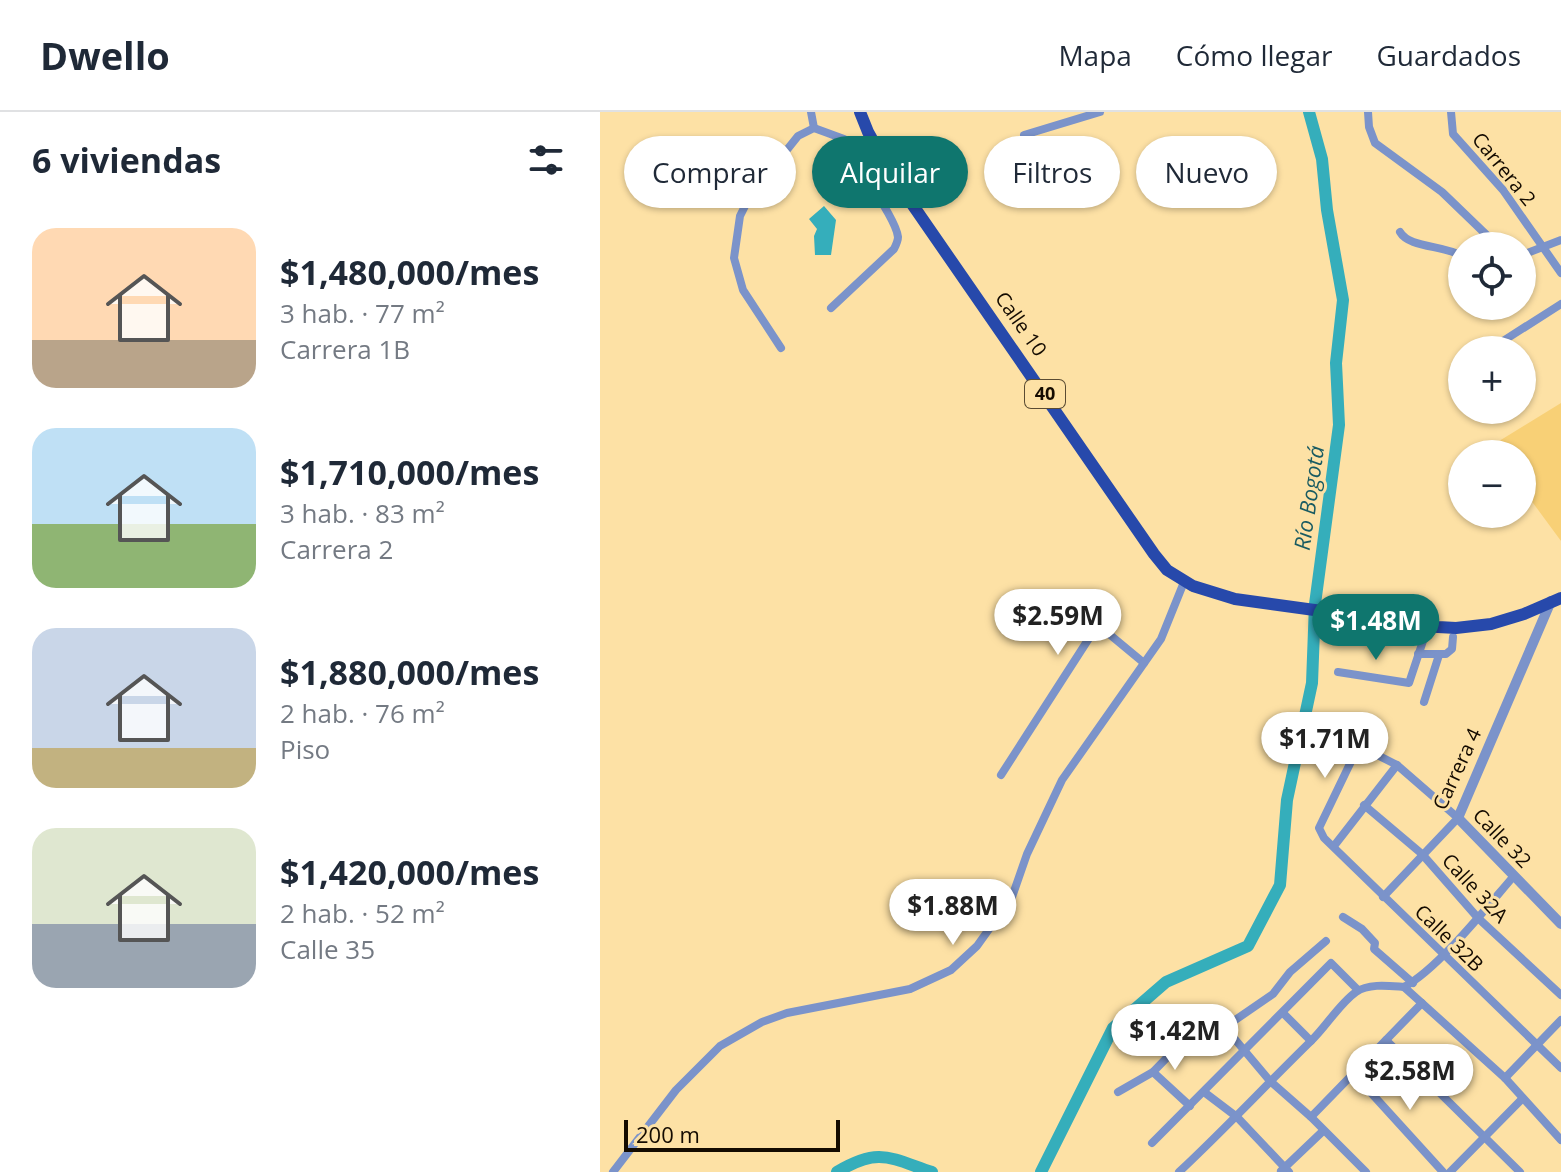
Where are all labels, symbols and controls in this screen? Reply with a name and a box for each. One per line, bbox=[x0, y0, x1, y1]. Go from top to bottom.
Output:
text: Dwello bbox=[40, 29, 170, 81]
text: Mapa bbox=[1058, 36, 1132, 74]
text: Cómo llegar bbox=[1176, 36, 1332, 74]
text: Guardados bbox=[1376, 36, 1521, 74]
street label: Carrera 2 bbox=[1466, 126, 1542, 211]
chip: Comprar bbox=[624, 136, 796, 208]
chip: Alquilar bbox=[812, 136, 968, 208]
chip: Filtros bbox=[984, 136, 1120, 208]
chip: Nuevo bbox=[1136, 136, 1277, 208]
text: 6 viviendas bbox=[32, 137, 221, 183]
icon: filters bbox=[524, 138, 568, 182]
map controls bbox=[1448, 232, 1536, 528]
button: locate bbox=[1448, 232, 1536, 320]
text: $1,480,000/mes bbox=[280, 249, 539, 295]
icon: home bbox=[96, 260, 192, 356]
street label: Calle 10 bbox=[989, 286, 1053, 361]
text: 3 hab. · 77 m² bbox=[280, 295, 445, 331]
text: Carrera 1B bbox=[280, 331, 410, 367]
button: + bbox=[1448, 336, 1536, 424]
road number: 40 bbox=[1025, 380, 1065, 408]
button: − bbox=[1448, 440, 1536, 528]
water label: Río Bogotá bbox=[1286, 444, 1330, 552]
text: $1,710,000/mes bbox=[280, 449, 539, 495]
icon: home bbox=[96, 460, 192, 556]
text: 3 hab. · 83 m² bbox=[280, 495, 445, 531]
text: Carrera 2 bbox=[280, 531, 393, 567]
pin: $2.59M bbox=[993, 589, 1123, 657]
pin: $1.48M bbox=[1311, 594, 1441, 662]
text: $2.59M bbox=[1012, 597, 1104, 633]
text: $1.48M bbox=[1330, 602, 1422, 638]
text: $1,880,000/mes bbox=[280, 649, 539, 695]
icon: home bbox=[96, 660, 192, 756]
text: 2 hab. · 76 m² bbox=[280, 695, 445, 731]
pin: $1.71M bbox=[1260, 712, 1390, 780]
text: $1.71M bbox=[1279, 720, 1371, 756]
street label: Carrera 4 bbox=[1426, 723, 1487, 814]
text: Piso bbox=[280, 731, 330, 767]
street label: Calle 32 bbox=[1467, 802, 1537, 873]
street label: Calle 32A bbox=[1436, 847, 1515, 928]
text: $1,420,000/mes bbox=[280, 849, 539, 895]
icon: home bbox=[96, 860, 192, 956]
pin: $1.88M bbox=[888, 879, 1018, 947]
text: $1.88M bbox=[907, 887, 999, 923]
text: 2 hab. · 52 m² bbox=[280, 895, 445, 931]
street label: Calle 32B bbox=[1409, 898, 1490, 977]
text: Calle 35 bbox=[280, 931, 375, 967]
pin: $1.42M bbox=[1110, 1004, 1240, 1072]
text: $1.42M bbox=[1129, 1012, 1221, 1048]
pin: $2.58M bbox=[1345, 1044, 1475, 1112]
text: $2.58M bbox=[1364, 1052, 1456, 1088]
scale bar bbox=[624, 1116, 840, 1152]
text: 200 m bbox=[636, 1119, 700, 1149]

